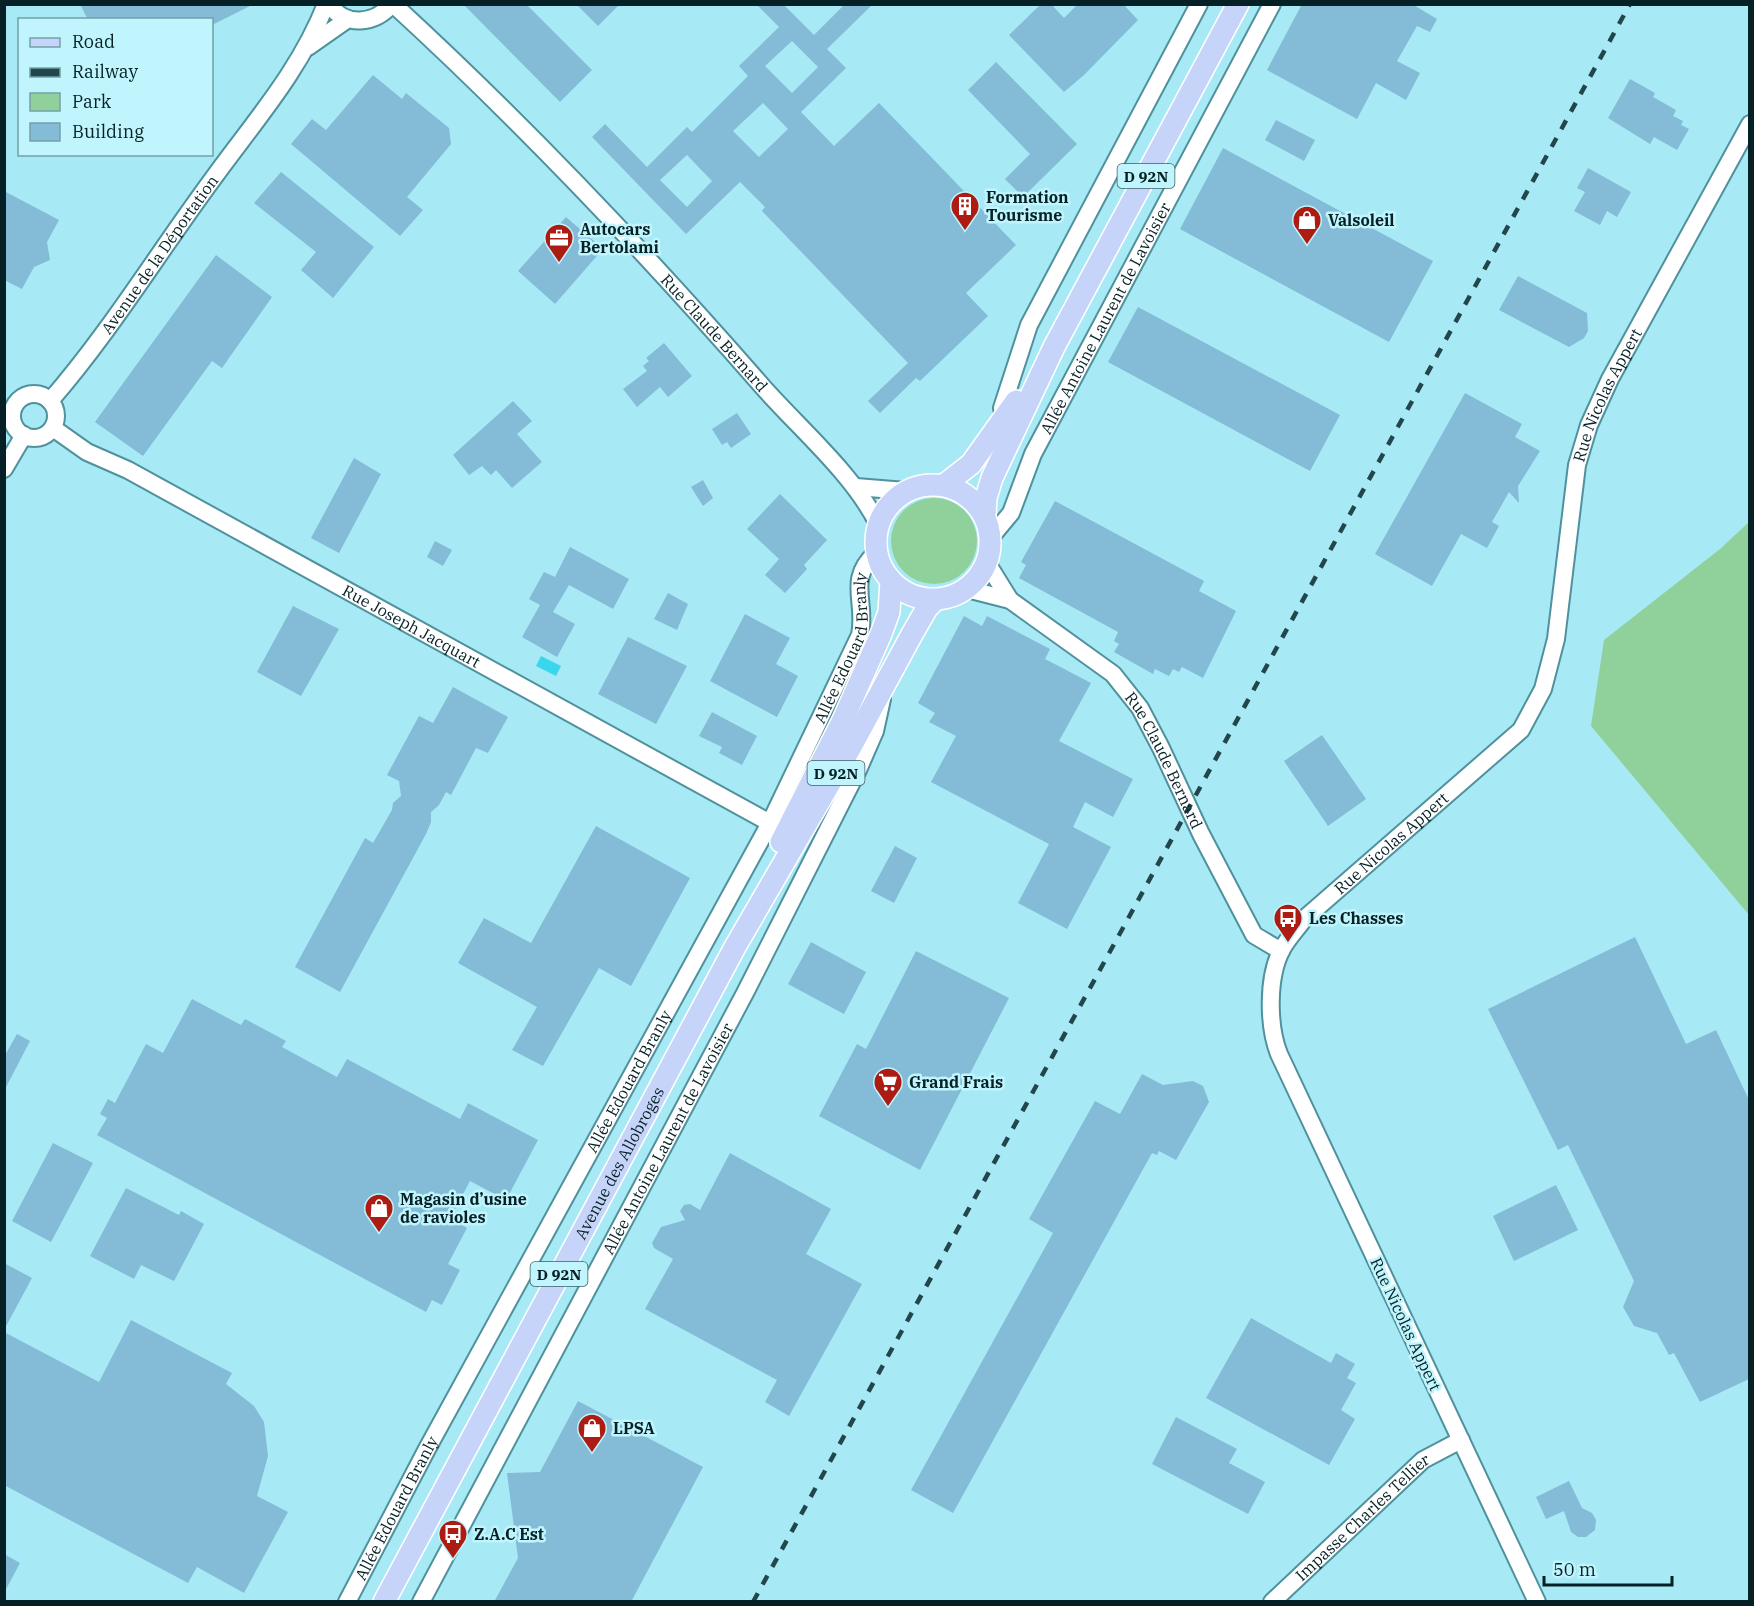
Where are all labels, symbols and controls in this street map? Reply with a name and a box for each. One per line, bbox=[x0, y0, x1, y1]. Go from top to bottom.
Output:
legend bbox=[18, 18, 213, 156]
text: Road bbox=[72, 30, 115, 53]
text: Railway bbox=[72, 60, 138, 83]
text: Park bbox=[72, 90, 112, 113]
text: Building bbox=[72, 120, 144, 143]
road number: D 92N bbox=[1118, 164, 1174, 188]
street label: Avenue de la Déportation bbox=[97, 171, 222, 338]
place label: Formation Tourisme bbox=[986, 187, 1069, 225]
building icon: Formation Tourisme bbox=[949, 190, 981, 232]
street label: Allée Antoine Laurent de Lavoisier bbox=[1036, 199, 1175, 437]
shop icon: Valsoleil bbox=[1291, 204, 1323, 246]
place label: Valsoleil bbox=[1328, 210, 1395, 230]
place label: Autocars Bertolami bbox=[580, 219, 659, 257]
office icon: Autocars Bertolami bbox=[543, 222, 575, 264]
street label: Rue Claude Bernard bbox=[657, 270, 772, 396]
street label: Rue Nicolas Appert bbox=[1569, 325, 1646, 464]
street label: Allée Edouard Branly bbox=[809, 570, 872, 727]
street label: Rue Joseph Jacquart bbox=[339, 580, 484, 672]
street label: Rue Claude Bernard bbox=[1121, 688, 1207, 832]
road number: D 92N bbox=[808, 761, 864, 785]
street label: Rue Nicolas Appert bbox=[1330, 788, 1452, 898]
bus stop icon: Les Chasses bbox=[1272, 902, 1304, 944]
place label: Les Chasses bbox=[1309, 908, 1403, 928]
street label: Allée Edouard Branly bbox=[581, 1006, 676, 1156]
street label: Allée Antoine Laurent de Lavoisier bbox=[598, 1019, 737, 1258]
supermarket icon: Grand Frais bbox=[872, 1066, 904, 1108]
place label: Grand Frais bbox=[909, 1072, 1003, 1092]
street label: Avenue des Allobroges bbox=[570, 1083, 668, 1243]
place label: Magasin d’usine de ravioles bbox=[400, 1189, 527, 1227]
shop icon: Magasin d’usine de ravioles bbox=[363, 1192, 395, 1234]
street label: Rue Nicolas Appert bbox=[1366, 1254, 1446, 1394]
road number: D 92N bbox=[530, 1262, 588, 1286]
shop icon: LPSA bbox=[576, 1412, 608, 1454]
place label: LPSA bbox=[613, 1418, 655, 1438]
street label: Allée Edouard Branly bbox=[350, 1432, 442, 1583]
street label: Impasse Charles Tellier bbox=[1291, 1449, 1432, 1585]
bus stop icon: Z.A.C Est bbox=[437, 1518, 469, 1560]
place label: Z.A.C Est bbox=[474, 1524, 544, 1544]
scale bar bbox=[1544, 1549, 1672, 1587]
text: 50 m bbox=[1553, 1558, 1596, 1581]

